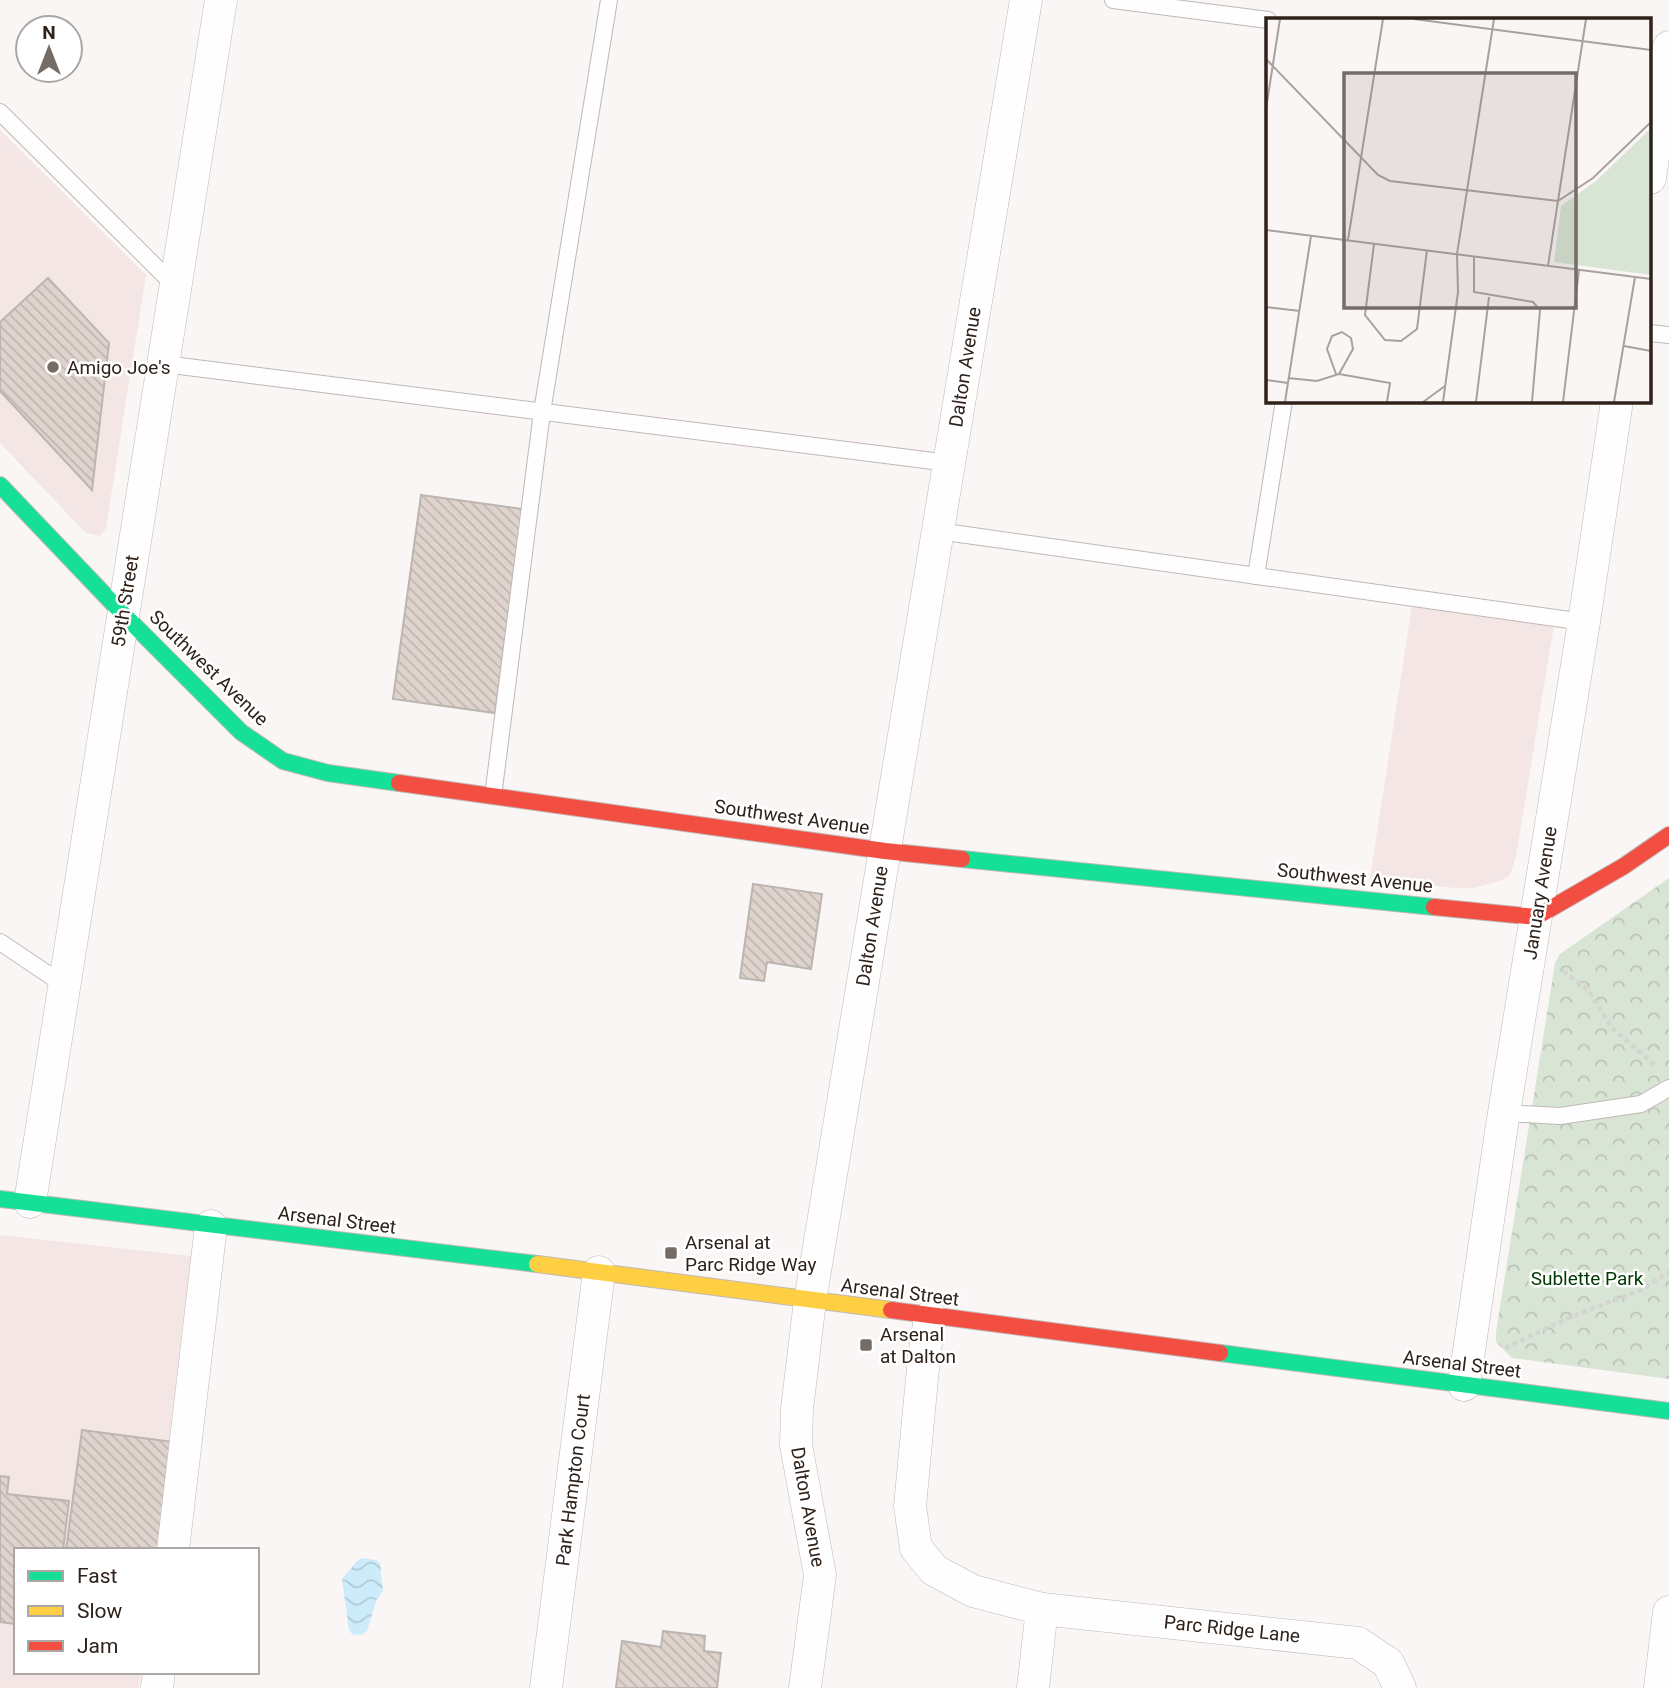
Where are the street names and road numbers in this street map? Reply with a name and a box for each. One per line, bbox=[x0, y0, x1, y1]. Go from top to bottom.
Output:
street label: Dalton Avenue bbox=[944, 305, 986, 429]
street label: 59th Street bbox=[106, 553, 144, 649]
street label: Southwest Avenue bbox=[145, 605, 273, 731]
street label: Southwest Avenue bbox=[713, 795, 871, 839]
street label: January Avenue bbox=[1518, 825, 1562, 961]
street label: Southwest Avenue bbox=[1276, 858, 1434, 898]
street label: Dalton Avenue bbox=[851, 864, 893, 988]
street label: Arsenal Street bbox=[277, 1201, 397, 1239]
street label: Arsenal Street bbox=[840, 1273, 960, 1311]
street label: Arsenal Street bbox=[1402, 1345, 1522, 1383]
street label: Park Hampton Court bbox=[551, 1393, 595, 1567]
street label: Dalton Avenue bbox=[786, 1445, 830, 1569]
street label: Parc Ridge Lane bbox=[1163, 1610, 1301, 1648]

